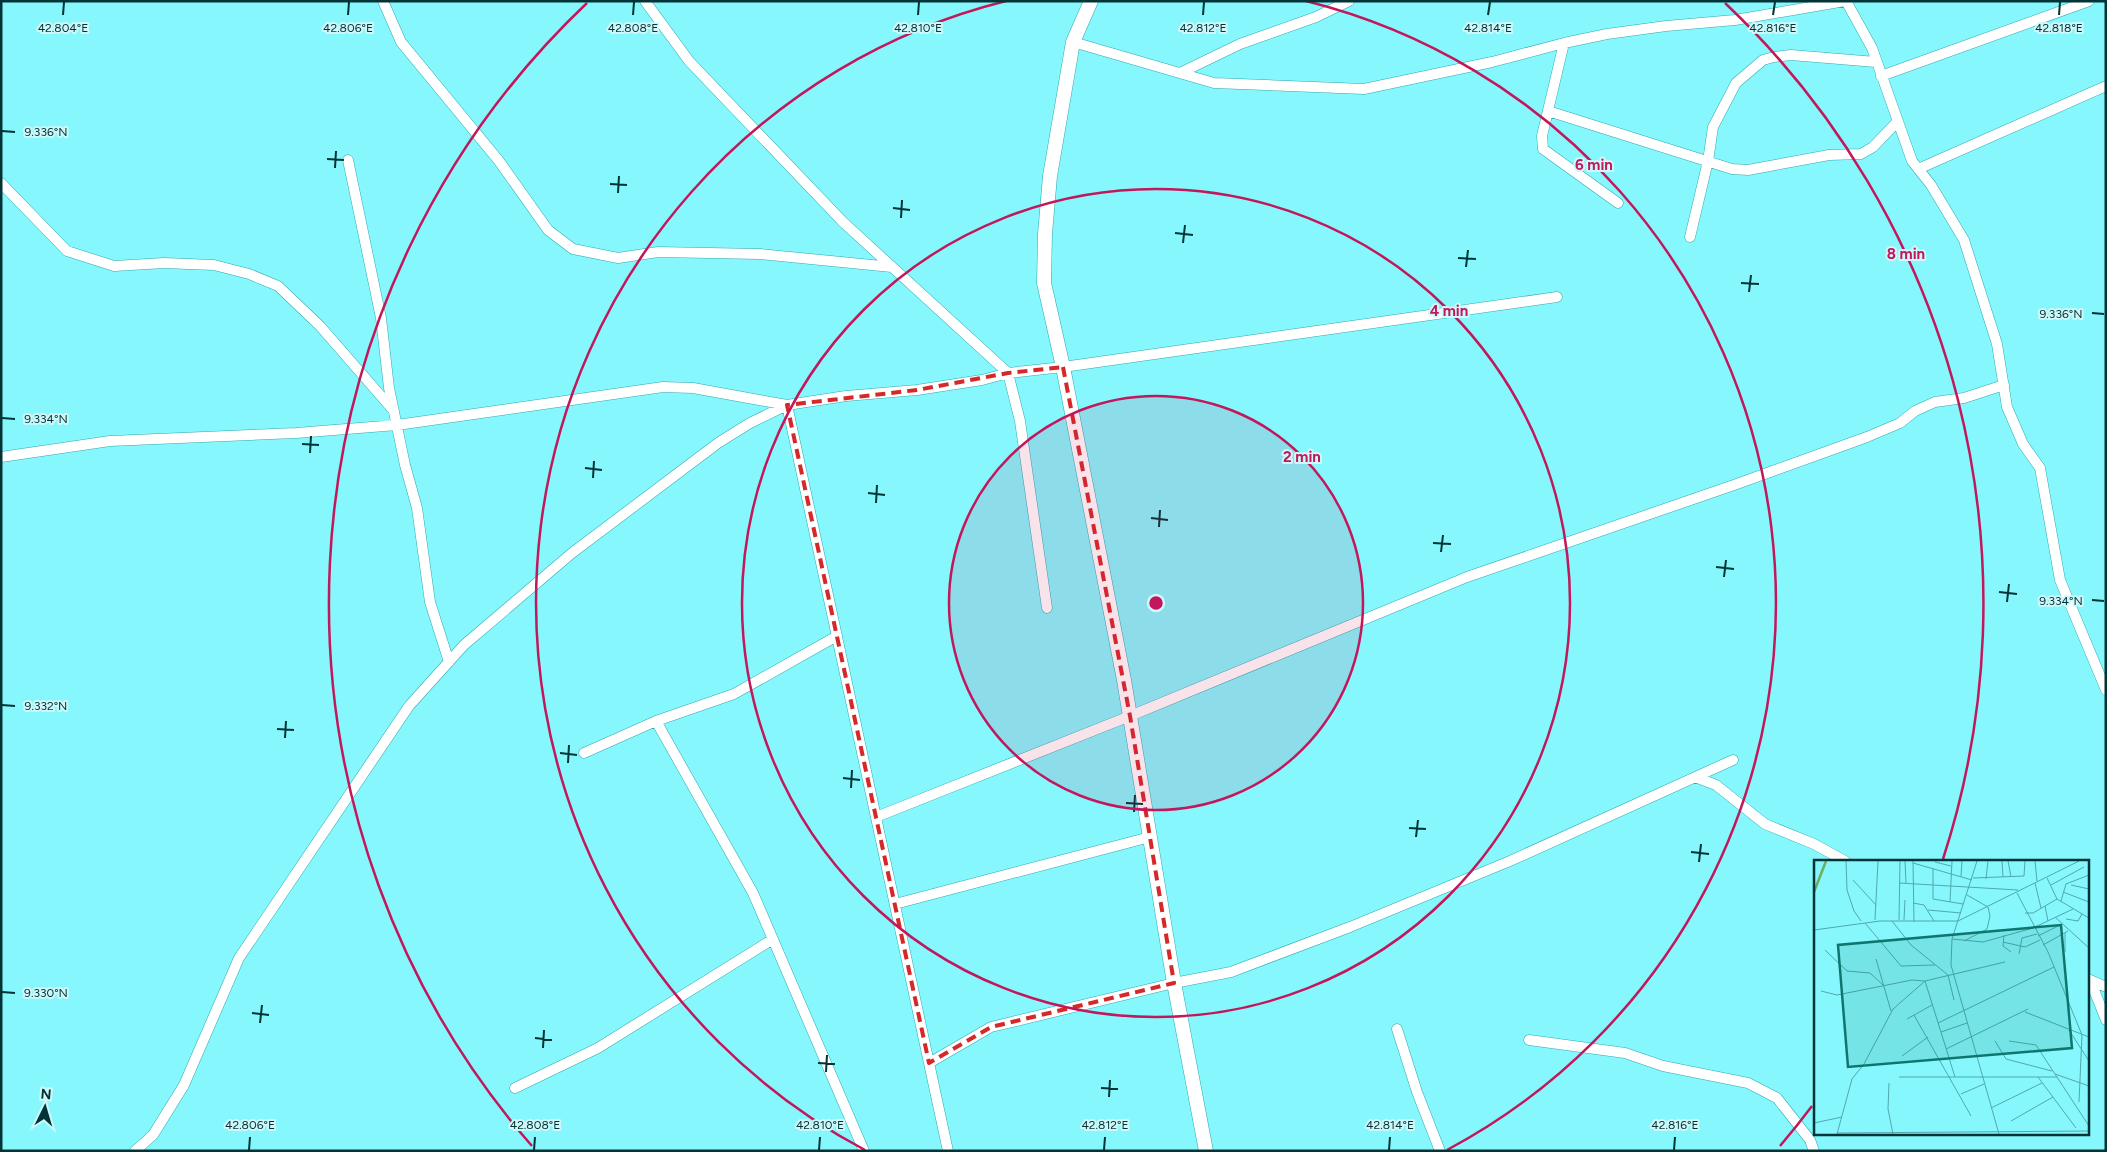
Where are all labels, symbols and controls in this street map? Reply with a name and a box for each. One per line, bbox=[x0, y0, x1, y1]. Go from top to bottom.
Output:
text: 42.804°E bbox=[38, 21, 88, 35]
text: 42.806°E bbox=[323, 21, 373, 35]
text: 42.808°E bbox=[608, 21, 658, 35]
text: 42.810°E bbox=[894, 21, 942, 35]
text: 42.812°E bbox=[1179, 21, 1227, 35]
text: 42.814°E bbox=[1464, 21, 1512, 35]
text: 42.816°E bbox=[1749, 21, 1797, 35]
text: 42.818°E bbox=[2035, 21, 2083, 35]
text: 9.336°N bbox=[25, 125, 67, 139]
text: 6 min bbox=[1575, 156, 1613, 174]
text: 8 min bbox=[1887, 245, 1925, 263]
text: 4 min bbox=[1430, 302, 1468, 320]
text: 9.336°N bbox=[2040, 307, 2082, 321]
text: 9.334°N bbox=[24, 412, 68, 426]
text: 2 min bbox=[1283, 448, 1321, 466]
centre of rings bbox=[1147, 594, 1165, 612]
text: 9.334°N bbox=[2039, 594, 2083, 608]
text: 9.332°N bbox=[25, 699, 67, 713]
inset map bbox=[1814, 860, 2090, 1134]
text: 9.330°N bbox=[24, 986, 68, 1000]
north arrow bbox=[20, 1082, 70, 1132]
text: N bbox=[40, 1086, 52, 1103]
text: 42.806°E bbox=[225, 1118, 275, 1132]
text: 42.808°E bbox=[510, 1118, 560, 1132]
text: 42.810°E bbox=[796, 1118, 844, 1132]
text: 42.812°E bbox=[1081, 1118, 1129, 1132]
text: 42.814°E bbox=[1366, 1118, 1414, 1132]
text: 42.816°E bbox=[1651, 1118, 1699, 1132]

